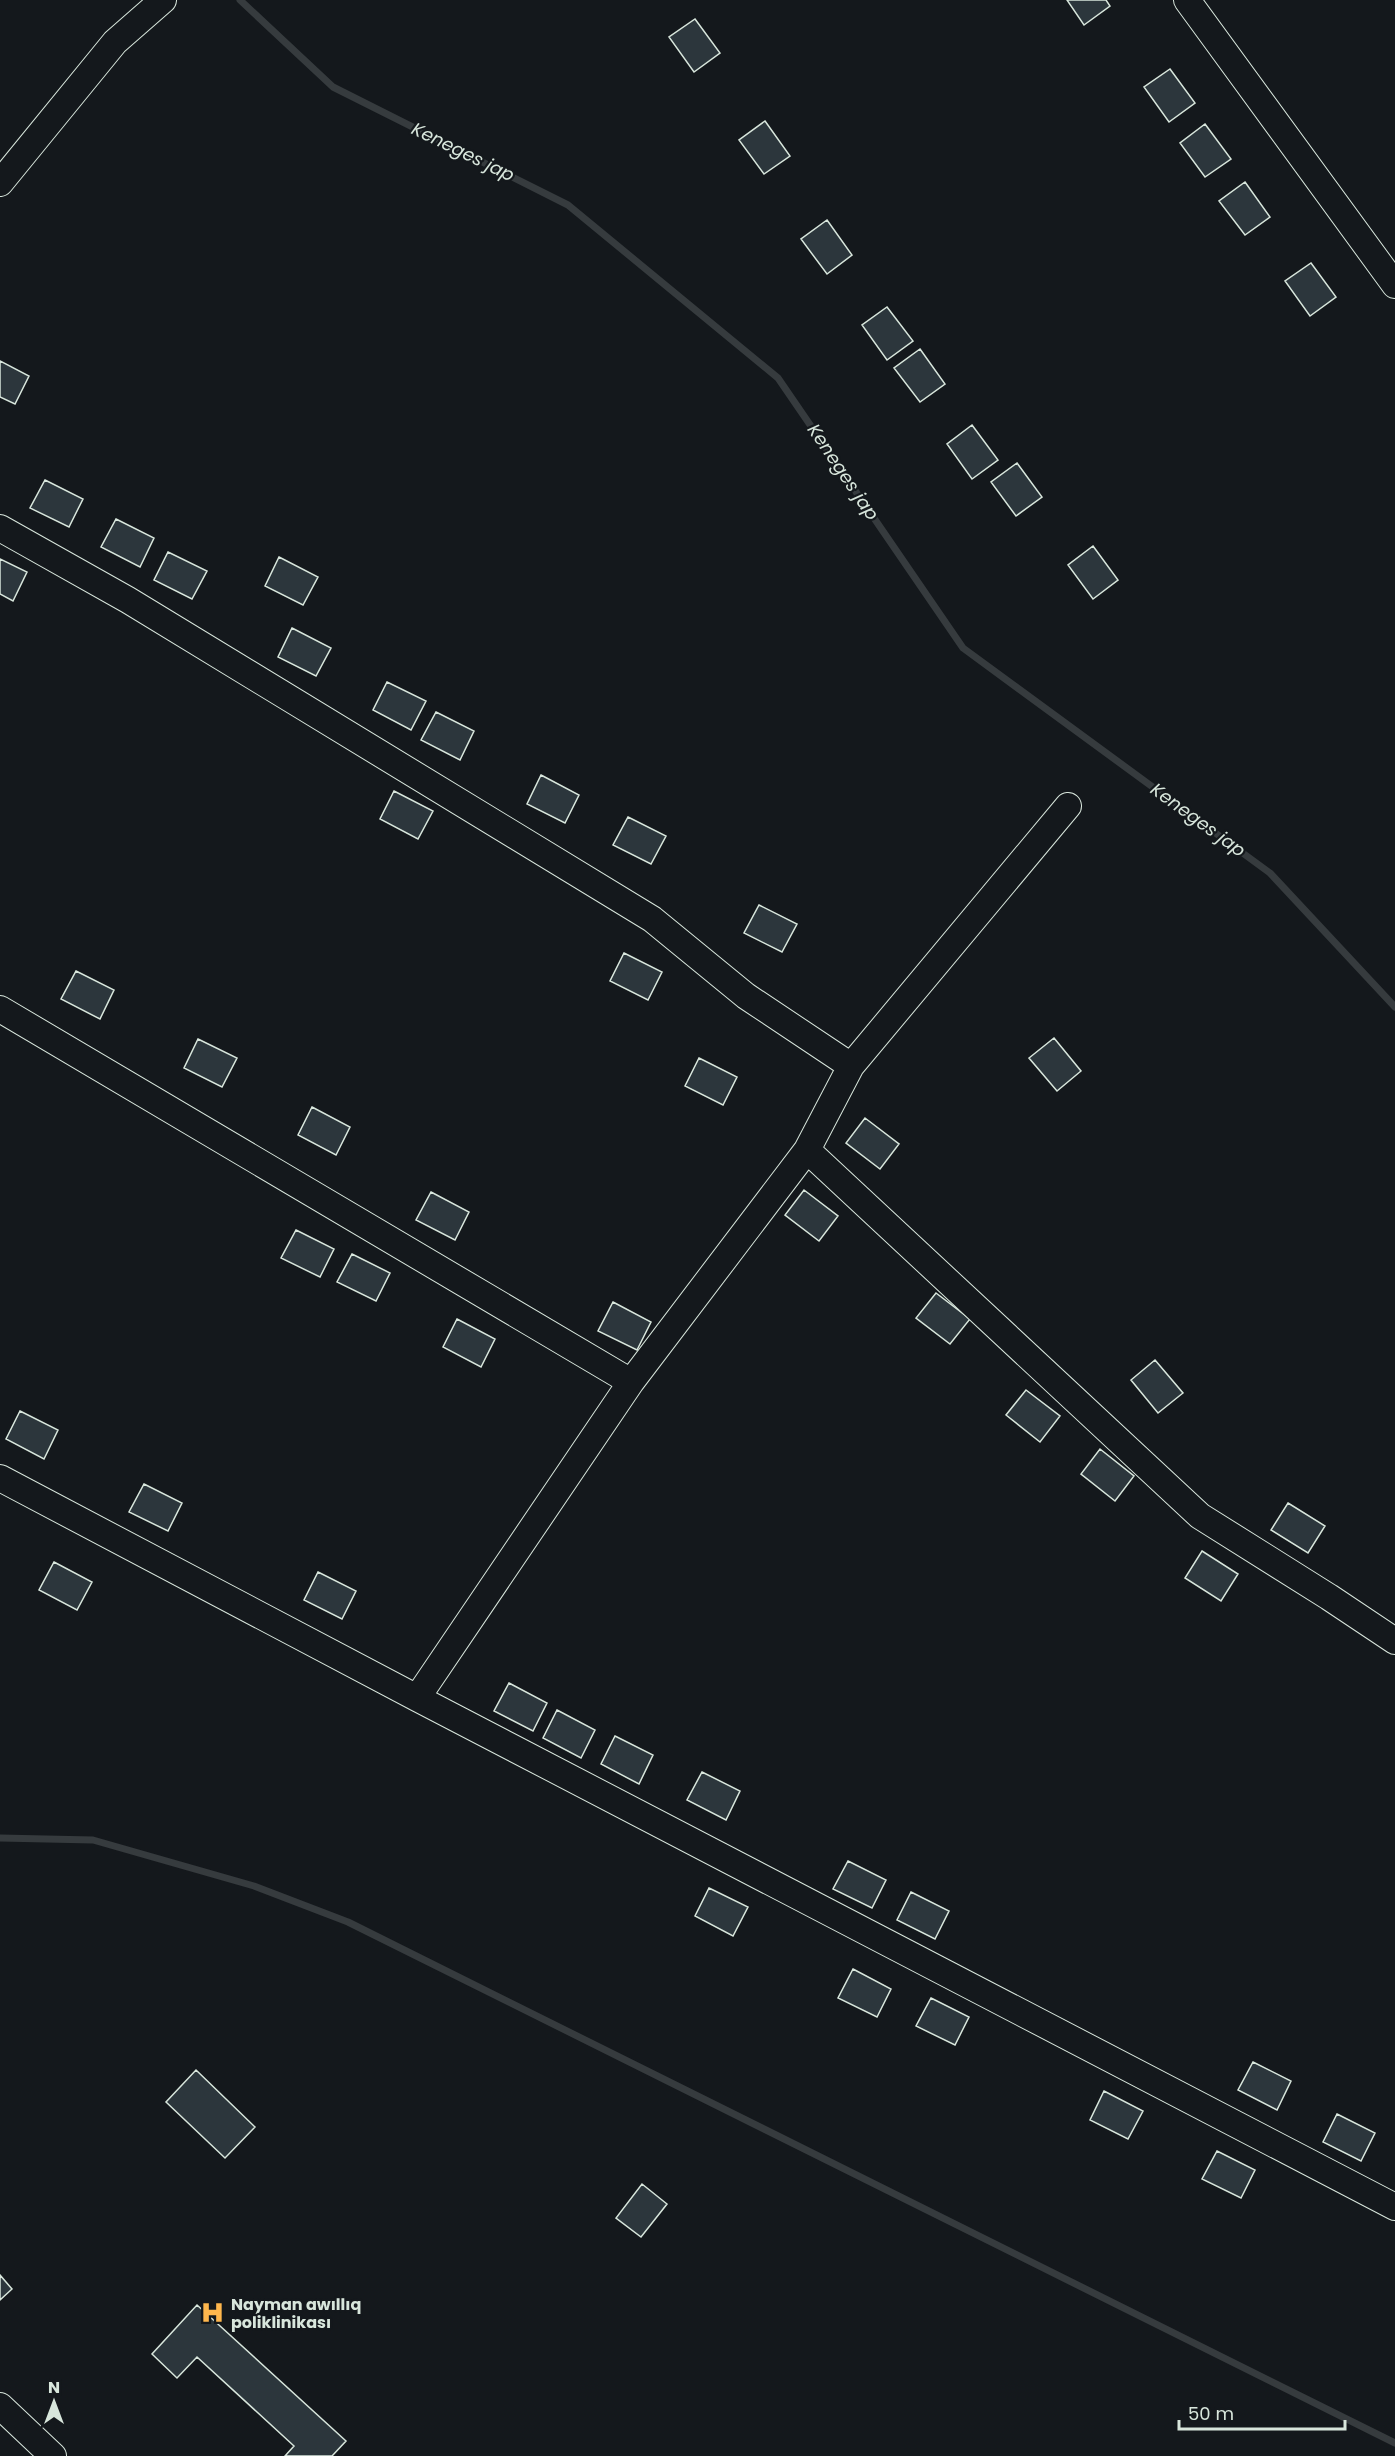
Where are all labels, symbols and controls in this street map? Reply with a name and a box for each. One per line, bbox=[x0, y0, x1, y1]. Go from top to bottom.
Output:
water label: Keneges jap bbox=[408, 116, 519, 187]
water label: Keneges jap bbox=[802, 419, 885, 525]
water label: Keneges jap bbox=[1146, 777, 1251, 862]
place label: Nayman awıllıq poliklinikası bbox=[231, 2293, 361, 2334]
hospital icon: Nayman awıllıq poliklinikası bbox=[200, 2300, 226, 2326]
north arrow bbox=[24, 2372, 84, 2432]
text: N bbox=[48, 2376, 60, 2399]
scale bar bbox=[1179, 2393, 1346, 2431]
text: 50 m bbox=[1188, 2401, 1234, 2426]

